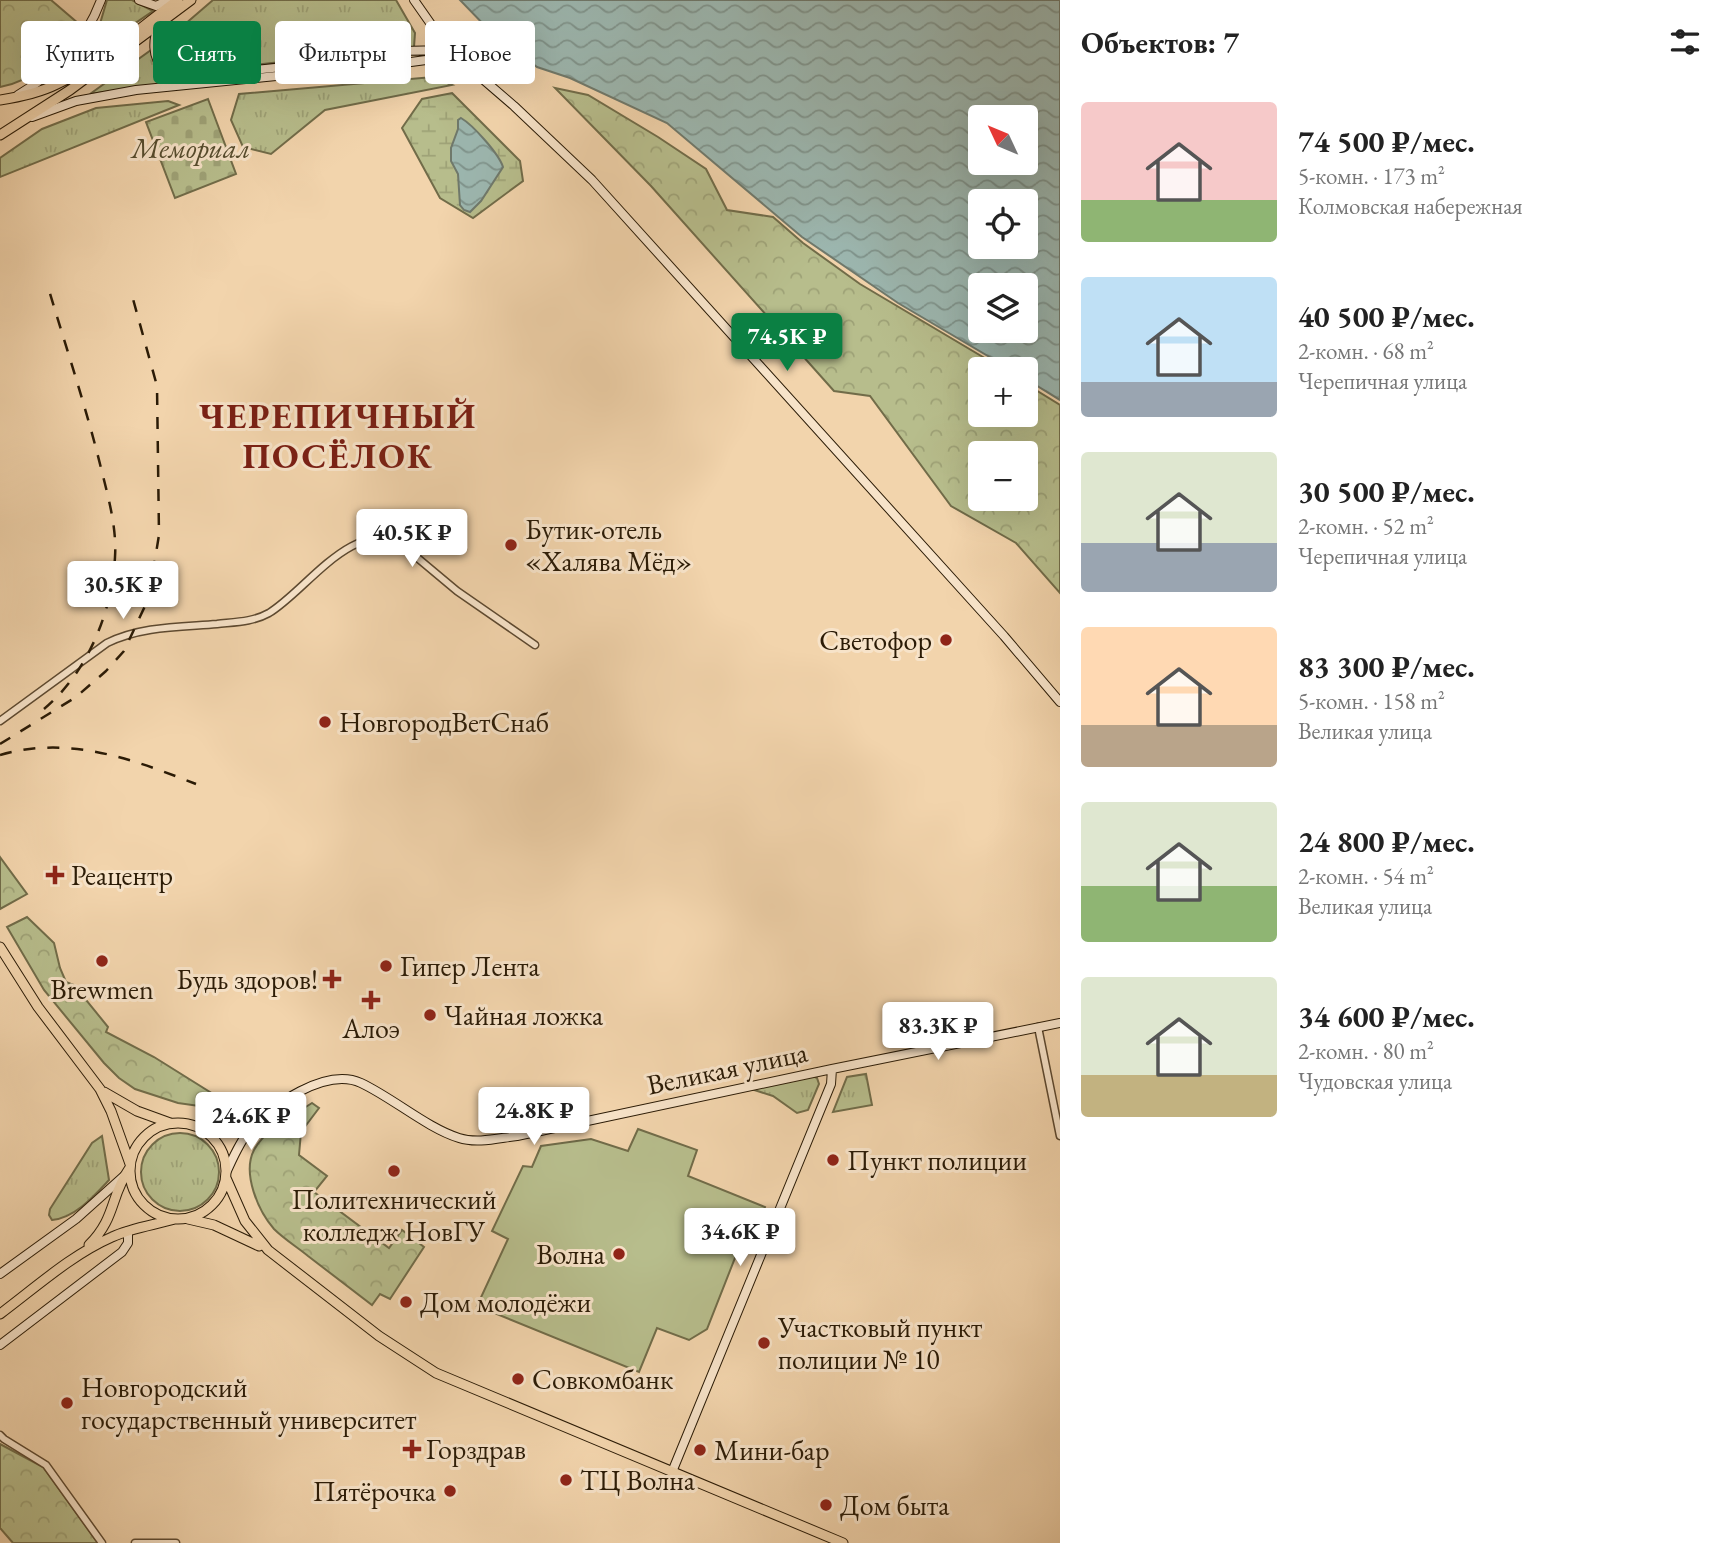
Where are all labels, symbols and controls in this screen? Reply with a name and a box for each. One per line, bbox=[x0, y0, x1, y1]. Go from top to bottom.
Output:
chip: Купить bbox=[21, 21, 139, 84]
chip: Снять bbox=[153, 21, 261, 84]
chip: Фильтры bbox=[275, 21, 411, 84]
chip: Новое bbox=[425, 21, 535, 84]
text: Объектов: 7 bbox=[1081, 23, 1239, 62]
icon: filters bbox=[1666, 23, 1704, 61]
north arrow bbox=[968, 105, 1038, 175]
map controls bbox=[968, 105, 1038, 511]
text: 74 500 ₽/мес. bbox=[1298, 122, 1475, 161]
park label: Мемориал bbox=[129, 130, 251, 166]
icon: home bbox=[1137, 130, 1221, 214]
text: 5-комн. · 173 m² bbox=[1298, 161, 1445, 191]
button: locate bbox=[968, 189, 1038, 259]
text: Колмовская набережная bbox=[1298, 191, 1523, 221]
button: layers bbox=[968, 273, 1038, 343]
text: 40 500 ₽/мес. bbox=[1298, 297, 1475, 336]
icon: home bbox=[1137, 305, 1221, 389]
pin: 74.5K ₽ bbox=[722, 314, 852, 373]
text: 74.5K ₽ bbox=[747, 321, 827, 351]
text: 2-комн. · 68 m² bbox=[1298, 336, 1434, 366]
button: + bbox=[968, 357, 1038, 427]
text: Черепичная улица bbox=[1298, 366, 1467, 396]
district label: ЧЕРЕПИЧНЫЙ ПОСЁЛОК bbox=[199, 393, 477, 478]
button: − bbox=[968, 441, 1038, 511]
text: 30 500 ₽/мес. bbox=[1298, 472, 1475, 511]
icon: home bbox=[1137, 480, 1221, 564]
pin: 40.5K ₽ bbox=[347, 510, 477, 569]
place label: Бутик-отель «Халява Мёд» bbox=[525, 511, 692, 579]
text: 2-комн. · 52 m² bbox=[1298, 511, 1434, 541]
text: 40.5K ₽ bbox=[372, 517, 452, 547]
marker: Бутик-отель «Халява Мёд» bbox=[503, 537, 519, 553]
text: Черепичная улица bbox=[1298, 541, 1467, 571]
pin: 30.5K ₽ bbox=[58, 562, 188, 621]
text: 30.5K ₽ bbox=[83, 569, 163, 599]
place label: Светофор bbox=[819, 622, 932, 658]
marker: Светофор bbox=[938, 632, 954, 648]
text: 83 300 ₽/мес. bbox=[1298, 647, 1475, 686]
icon: home bbox=[1137, 655, 1221, 739]
text: 5-комн. · 158 m² bbox=[1298, 686, 1445, 716]
place label: НовгородВетСнаб bbox=[339, 704, 549, 740]
marker: НовгородВетСнаб bbox=[317, 714, 333, 730]
text: Великая улица bbox=[1298, 716, 1432, 746]
text: 24 800 ₽/мес. bbox=[1298, 822, 1475, 861]
icon: home bbox=[1137, 830, 1221, 914]
place label: Реацентр bbox=[71, 857, 173, 893]
text: 2-комн. · 54 m² bbox=[1298, 861, 1434, 891]
marker: Реацентр bbox=[45, 865, 65, 885]
text: Великая улица bbox=[1298, 891, 1432, 921]
place label: Гипер Лента bbox=[400, 948, 540, 984]
marker: Brewmen bbox=[94, 953, 110, 969]
marker: Гипер Лента bbox=[378, 958, 394, 974]
place label: Будь здоров! bbox=[176, 961, 318, 997]
place label: Brewmen bbox=[50, 971, 154, 1007]
marker: Будь здоров! bbox=[324, 971, 340, 987]
marker: Алоэ bbox=[363, 992, 379, 1008]
place label: Чайная ложка bbox=[444, 997, 604, 1033]
text: 34 600 ₽/мес. bbox=[1298, 997, 1475, 1036]
pin: 83.3K ₽ bbox=[873, 1002, 1003, 1062]
icon: home bbox=[1137, 1005, 1221, 1089]
marker: Чайная ложка bbox=[422, 1007, 438, 1023]
place label: Алоэ bbox=[341, 1010, 400, 1046]
text: 83.3K ₽ bbox=[898, 1010, 978, 1040]
street label: Великая улица bbox=[643, 1033, 811, 1103]
text: 2-комн. · 80 m² bbox=[1298, 1036, 1434, 1066]
text: Чудовская улица bbox=[1298, 1066, 1452, 1096]
pin: 24.8K ₽ bbox=[469, 1088, 599, 1147]
pin: 24.6K ₽ bbox=[186, 1092, 316, 1152]
text: 24.8K ₽ bbox=[494, 1095, 574, 1125]
text: 24.6K ₽ bbox=[211, 1100, 291, 1130]
place label: Пункт полиции bbox=[847, 1142, 1027, 1178]
marker: Пункт полиции bbox=[825, 1152, 841, 1168]
marker: Политехнический колледж НовГУ bbox=[386, 1163, 402, 1179]
place label: Политехнический колледж НовГУ bbox=[291, 1181, 497, 1249]
pin: 34.6K ₽ bbox=[675, 1208, 805, 1268]
text: 34.6K ₽ bbox=[700, 1216, 780, 1246]
place label: Волна bbox=[536, 1236, 606, 1272]
marker: Волна bbox=[611, 1246, 627, 1262]
place label: Дом молодёжи bbox=[420, 1284, 592, 1320]
marker: Дом молодёжи bbox=[398, 1294, 414, 1310]
place label: Участковый пункт полиции № 10 bbox=[777, 1309, 983, 1377]
marker: Участковый пункт полиции № 10 bbox=[756, 1335, 772, 1351]
place label: Совкомбанк bbox=[532, 1361, 673, 1397]
place label: Новгородский государственный университет bbox=[81, 1369, 417, 1437]
marker: Совкомбанк bbox=[510, 1371, 526, 1387]
marker: Новгородский государственный университет bbox=[59, 1395, 75, 1411]
place label: Горздрав bbox=[426, 1431, 526, 1467]
place label: Мини-бар bbox=[714, 1432, 829, 1468]
marker: Горздрав bbox=[404, 1441, 420, 1457]
marker: Мини-бар bbox=[692, 1442, 708, 1458]
place label: ТЦ Волна bbox=[580, 1462, 696, 1498]
marker: ТЦ Волна bbox=[558, 1472, 574, 1488]
place label: Пятёрочка bbox=[313, 1473, 437, 1509]
marker: Пятёрочка bbox=[442, 1483, 458, 1499]
place label: Дом быта bbox=[840, 1487, 950, 1523]
marker: Дом быта bbox=[818, 1497, 834, 1513]

